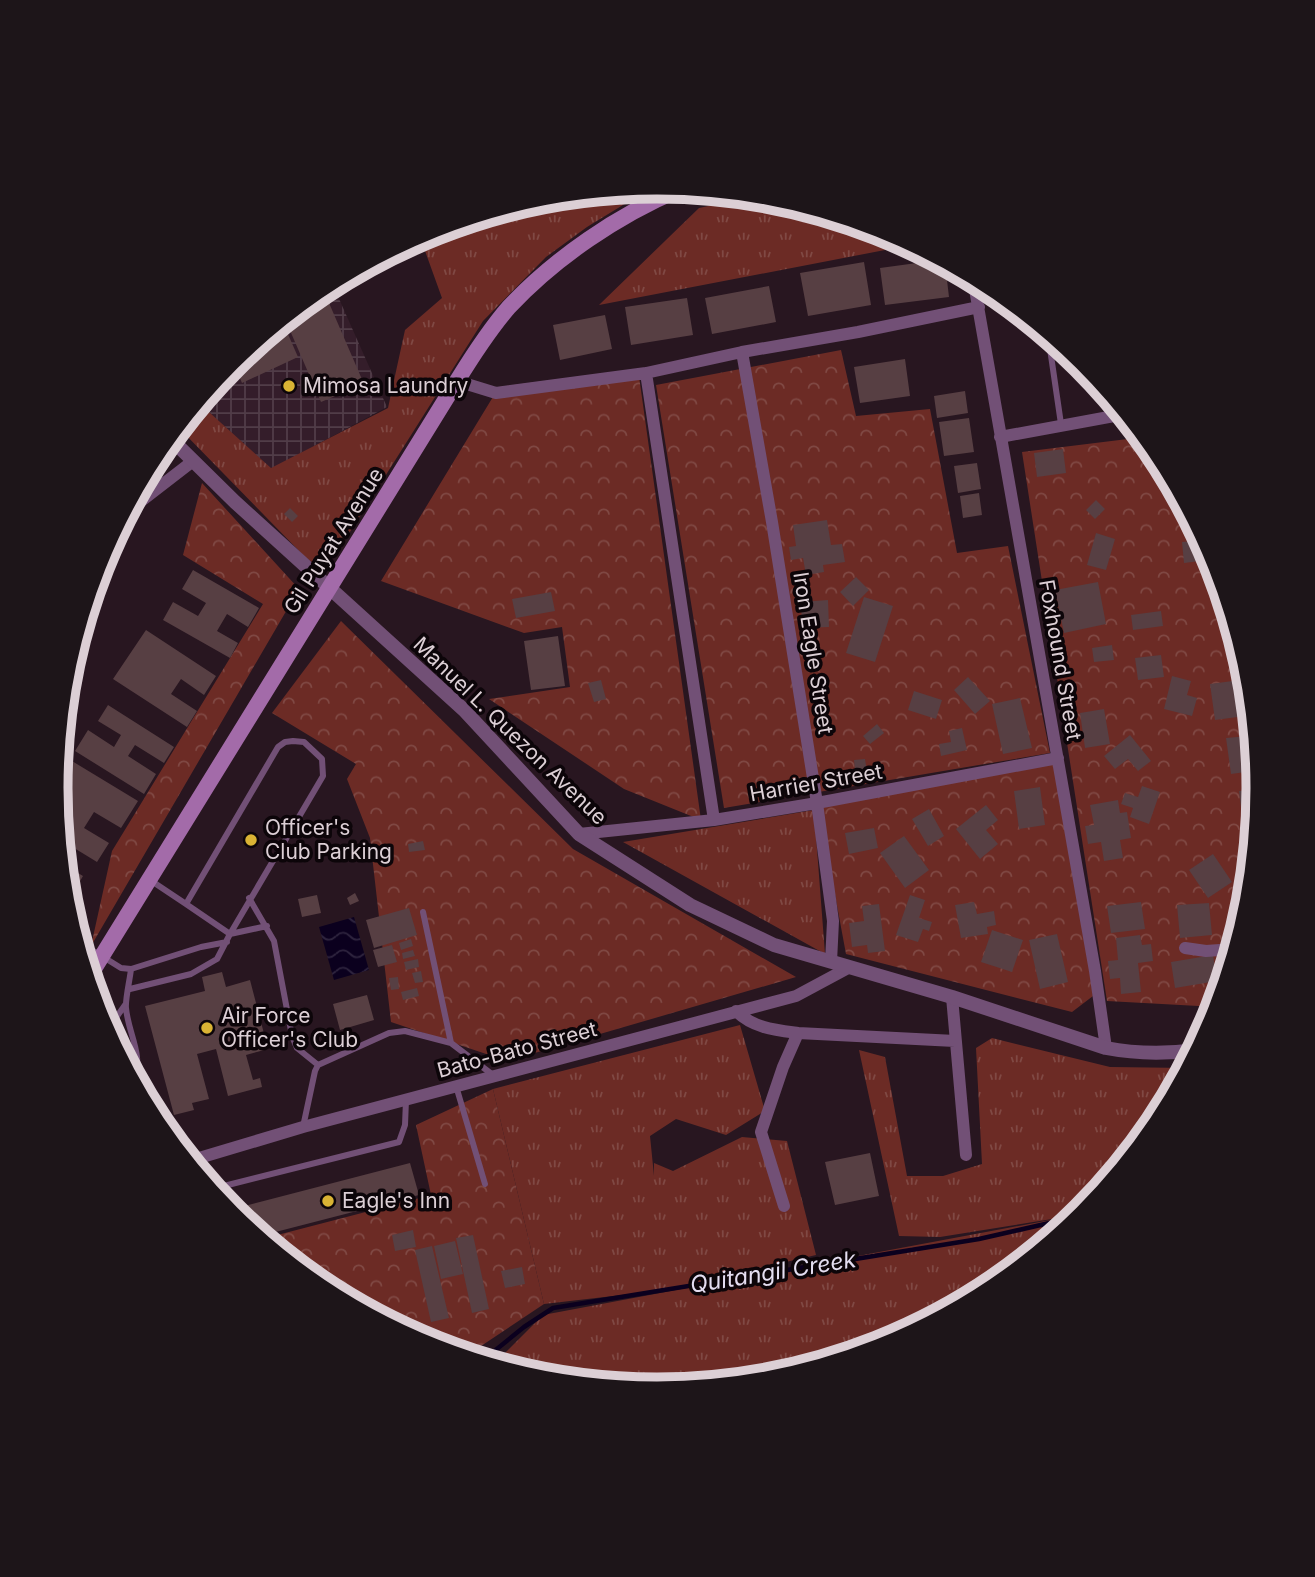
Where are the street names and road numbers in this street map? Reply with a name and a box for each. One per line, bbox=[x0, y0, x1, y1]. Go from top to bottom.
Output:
street label: Gil Puyat Avenue bbox=[279, 463, 389, 618]
street label: Iron Eagle Street bbox=[788, 570, 839, 736]
street label: Foxhound Street bbox=[1034, 577, 1087, 742]
street label: Manuel L. Quezon Avenue bbox=[408, 632, 612, 830]
street label: Harrier Street bbox=[748, 759, 884, 806]
street label: Bato-Bato Street bbox=[434, 1016, 600, 1083]

